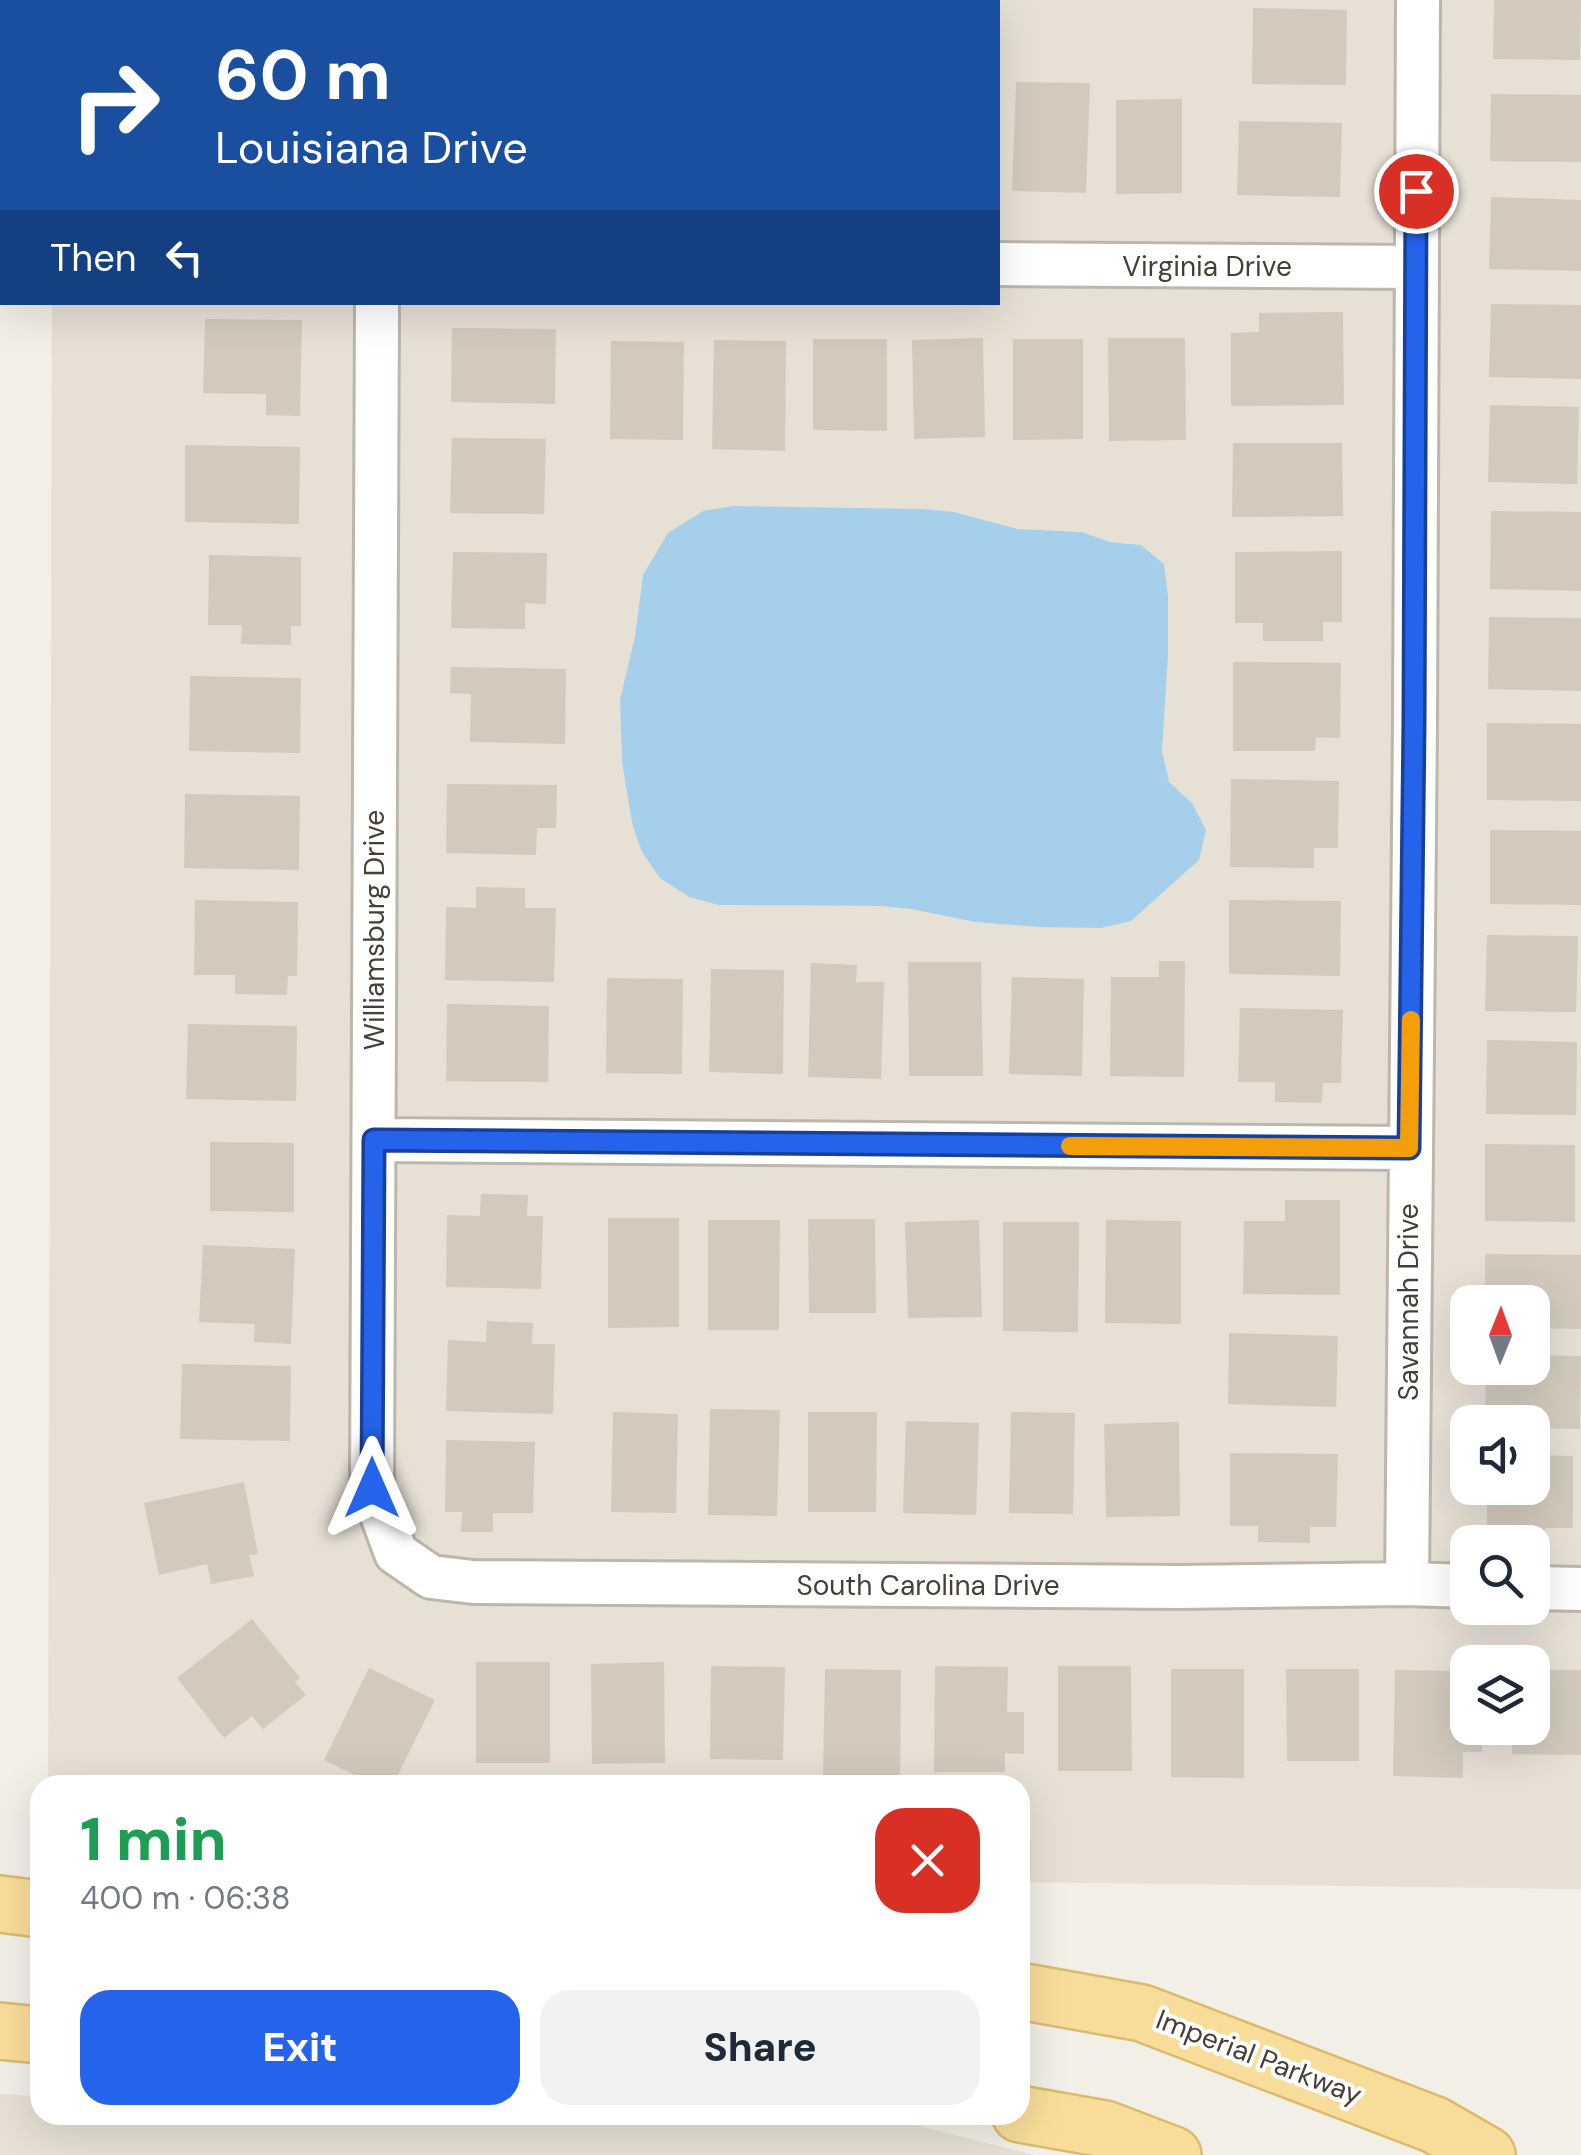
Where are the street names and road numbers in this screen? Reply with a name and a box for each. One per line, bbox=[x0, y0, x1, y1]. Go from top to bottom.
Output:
street label: Virginia Drive bbox=[1122, 248, 1292, 285]
street label: Williamsburg Drive bbox=[356, 810, 393, 1050]
street label: Savannah Drive bbox=[1390, 1203, 1427, 1401]
street label: South Carolina Drive bbox=[796, 1567, 1060, 1604]
street label: Imperial Parkway bbox=[1151, 2001, 1367, 2113]

